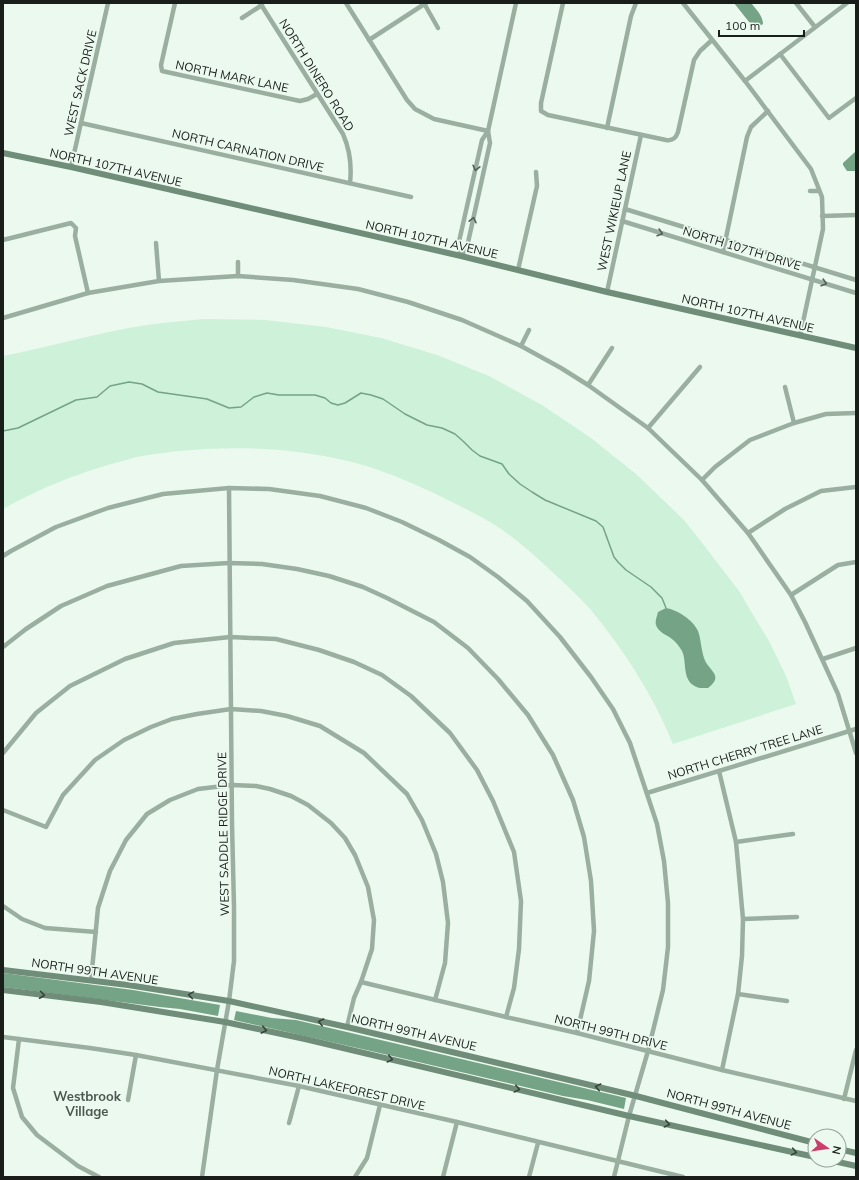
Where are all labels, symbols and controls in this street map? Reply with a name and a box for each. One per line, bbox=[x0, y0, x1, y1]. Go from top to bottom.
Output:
scale bar bbox=[719, 12, 804, 38]
street label: NORTH DINERO ROAD bbox=[276, 16, 358, 134]
text: 100 m bbox=[725, 18, 760, 33]
street label: WEST SACK DRIVE bbox=[60, 28, 100, 138]
street label: NORTH MARK LANE bbox=[174, 57, 290, 95]
street label: NORTH CARNATION DRIVE bbox=[171, 125, 325, 175]
street label: NORTH 107TH AVENUE bbox=[48, 144, 184, 190]
street label: WEST WIKIEUP LANE bbox=[594, 149, 634, 273]
one-way arrow bbox=[472, 164, 480, 171]
street label: NORTH 107TH AVENUE bbox=[364, 216, 500, 262]
one-way arrow bbox=[469, 217, 477, 223]
street label: NORTH 107TH DRIVE bbox=[681, 223, 803, 273]
one-way arrow bbox=[656, 228, 663, 237]
one-way arrow bbox=[821, 278, 828, 287]
street label: NORTH 107TH AVENUE bbox=[680, 290, 816, 336]
street label: NORTH CHERRY TREE LANE bbox=[666, 721, 824, 783]
street label: WEST SADDLE RIDGE DRIVE bbox=[214, 752, 232, 916]
street label: NORTH 99TH AVENUE bbox=[30, 955, 160, 987]
one-way arrow bbox=[39, 990, 45, 999]
one-way arrow bbox=[188, 991, 194, 1000]
street label: NORTH 99TH AVENUE bbox=[350, 1010, 478, 1054]
street label: NORTH 99TH DRIVE bbox=[553, 1011, 669, 1053]
one-way arrow bbox=[318, 1018, 324, 1026]
one-way arrow bbox=[261, 1026, 267, 1034]
one-way arrow bbox=[387, 1054, 394, 1062]
street label: NORTH LAKEFOREST DRIVE bbox=[267, 1063, 427, 1113]
one-way arrow bbox=[594, 1083, 601, 1092]
one-way arrow bbox=[514, 1084, 520, 1092]
street label: NORTH 99TH AVENUE bbox=[665, 1085, 793, 1133]
district label: Westbrook Village bbox=[53, 1088, 122, 1119]
one-way arrow bbox=[664, 1120, 670, 1128]
north arrow bbox=[807, 1128, 847, 1168]
text: N bbox=[829, 1145, 844, 1156]
one-way arrow bbox=[791, 1148, 797, 1156]

